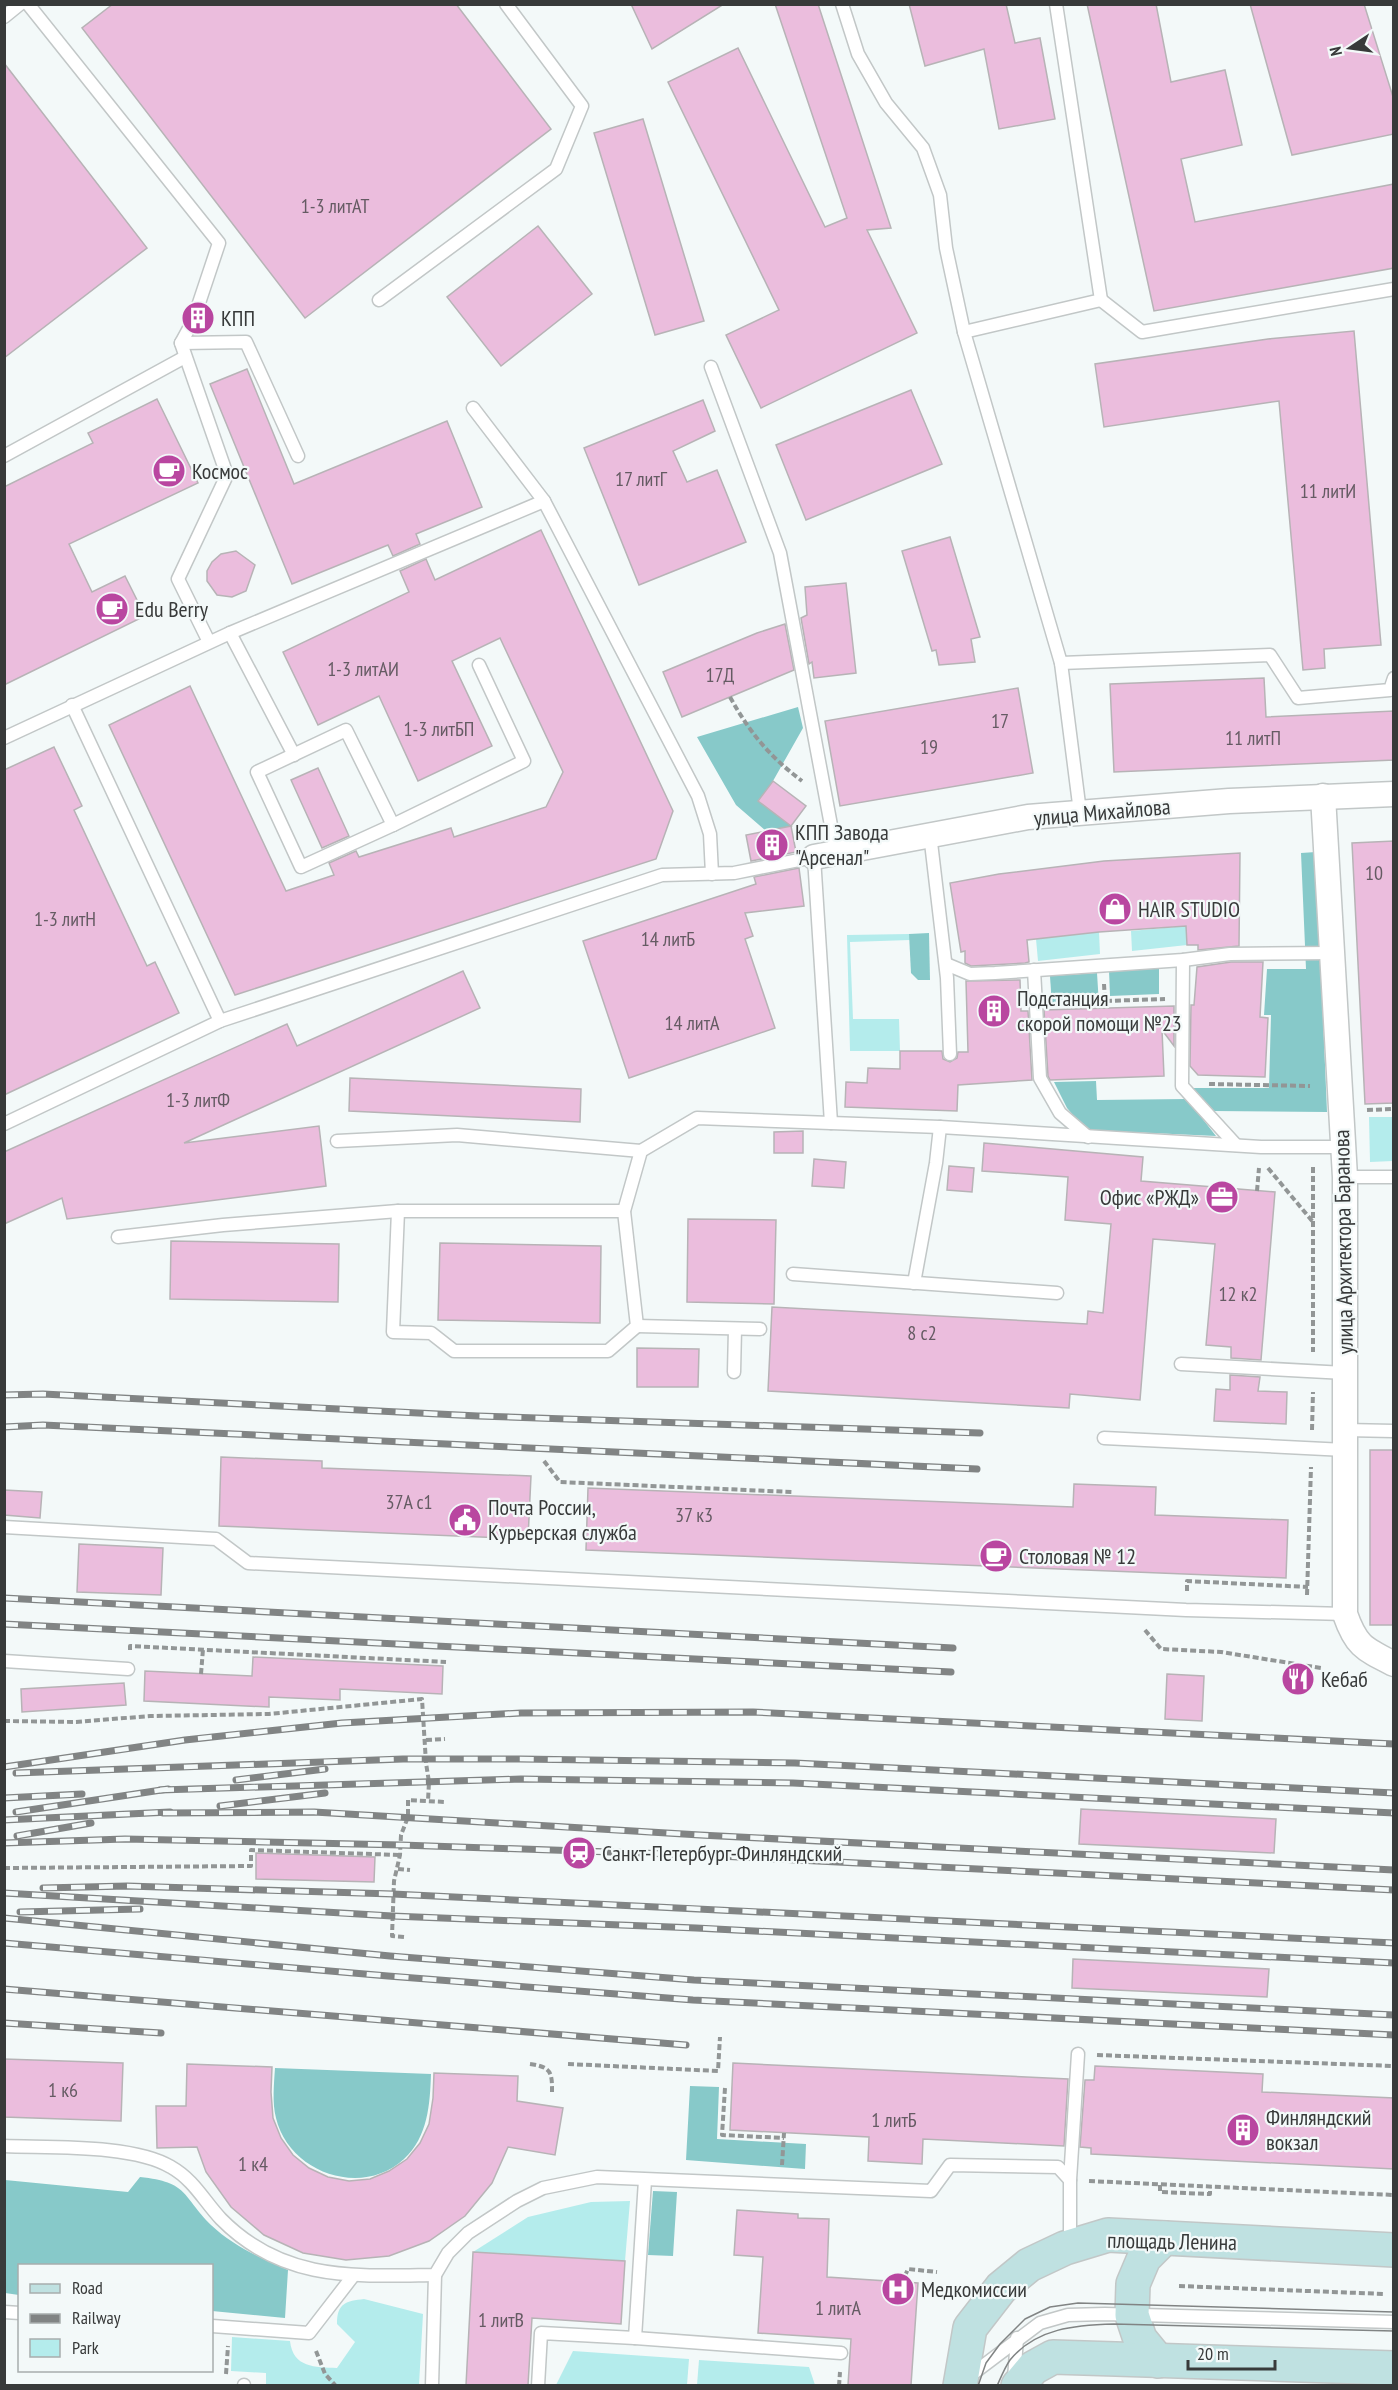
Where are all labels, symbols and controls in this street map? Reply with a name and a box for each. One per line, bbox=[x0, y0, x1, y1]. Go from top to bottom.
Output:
north arrow bbox=[1320, 18, 1380, 78]
text: N bbox=[1325, 45, 1346, 58]
house number: 1-3 литАТ bbox=[301, 193, 369, 219]
building icon: КПП bbox=[180, 300, 216, 336]
place label: КПП bbox=[221, 304, 255, 332]
cafe icon: Космос bbox=[151, 453, 187, 489]
place label: Космос bbox=[192, 457, 248, 485]
house number: 17 литГ bbox=[615, 466, 668, 492]
house number: 11 литИ bbox=[1300, 478, 1356, 504]
cafe icon: Edu Berry bbox=[94, 591, 130, 627]
place label: Edu Berry bbox=[135, 595, 209, 623]
house number: 1-3 литАИ bbox=[327, 656, 399, 682]
house number: 17Д bbox=[706, 662, 735, 688]
house number: 17 bbox=[991, 708, 1009, 734]
house number: 1-3 литБП bbox=[404, 716, 474, 742]
house number: 11 литП bbox=[1225, 725, 1281, 751]
house number: 19 bbox=[920, 734, 938, 760]
street label: улица Михайлова bbox=[1032, 792, 1172, 832]
place label: КПП Завода "Арсенал" bbox=[795, 818, 889, 871]
building icon: КПП Завода "Арсенал" bbox=[754, 827, 790, 863]
house number: 10 bbox=[1365, 860, 1383, 886]
shop icon: HAIR STUDIO bbox=[1097, 891, 1133, 927]
place label: HAIR STUDIO bbox=[1138, 895, 1240, 923]
house number: 1-3 литН bbox=[34, 906, 96, 932]
house number: 14 литБ bbox=[641, 926, 695, 952]
place label: Подстанция скорой помощи №23 bbox=[1017, 984, 1182, 1037]
building icon: Подстанция скорой помощи №23 bbox=[976, 993, 1012, 1029]
house number: 14 литА bbox=[664, 1010, 720, 1036]
house number: 1-3 литФ bbox=[166, 1087, 230, 1113]
street label: улица Архитектора Баранова bbox=[1327, 1129, 1359, 1355]
office icon: Офис «РЖД» bbox=[1204, 1179, 1240, 1215]
place label: Офис «РЖД» bbox=[1100, 1183, 1199, 1211]
house number: 12 к2 bbox=[1219, 1281, 1257, 1307]
house number: 8 с2 bbox=[907, 1320, 937, 1346]
house number: 37А с1 bbox=[385, 1489, 433, 1515]
place label: Почта России, Курьерская служба bbox=[488, 1493, 637, 1546]
public building icon: Почта России, Курьерская служба bbox=[447, 1502, 483, 1538]
house number: 37 к3 bbox=[675, 1502, 713, 1528]
cafe icon: Столовая № 12 bbox=[978, 1538, 1014, 1574]
place label: Столовая № 12 bbox=[1019, 1542, 1136, 1570]
restaurant icon: Кебаб bbox=[1280, 1661, 1316, 1697]
place label: Кебаб bbox=[1321, 1665, 1368, 1693]
station icon: Санкт-Петербург-Финляндский bbox=[561, 1835, 597, 1871]
place label: Санкт-Петербург-Финляндский bbox=[602, 1839, 842, 1867]
house number: 1 к6 bbox=[48, 2077, 78, 2103]
place label: Финляндский вокзал bbox=[1266, 2103, 1371, 2156]
house number: 1 литБ bbox=[871, 2107, 917, 2133]
building icon: Финляндский вокзал bbox=[1225, 2112, 1261, 2148]
house number: 1 к4 bbox=[238, 2151, 268, 2177]
street label: площадь Ленина bbox=[1107, 2226, 1237, 2256]
legend bbox=[18, 2264, 213, 2372]
hospital icon: Медкомиссии bbox=[880, 2271, 916, 2307]
place label: Медкомиссии bbox=[921, 2275, 1027, 2303]
text: Road bbox=[72, 2276, 103, 2299]
house number: 1 литА bbox=[815, 2295, 862, 2321]
text: Railway bbox=[72, 2306, 121, 2329]
house number: 1 литВ bbox=[478, 2307, 524, 2333]
scale bar bbox=[1188, 2333, 1275, 2371]
text: Park bbox=[72, 2336, 99, 2359]
text: 20 m bbox=[1197, 2342, 1229, 2365]

